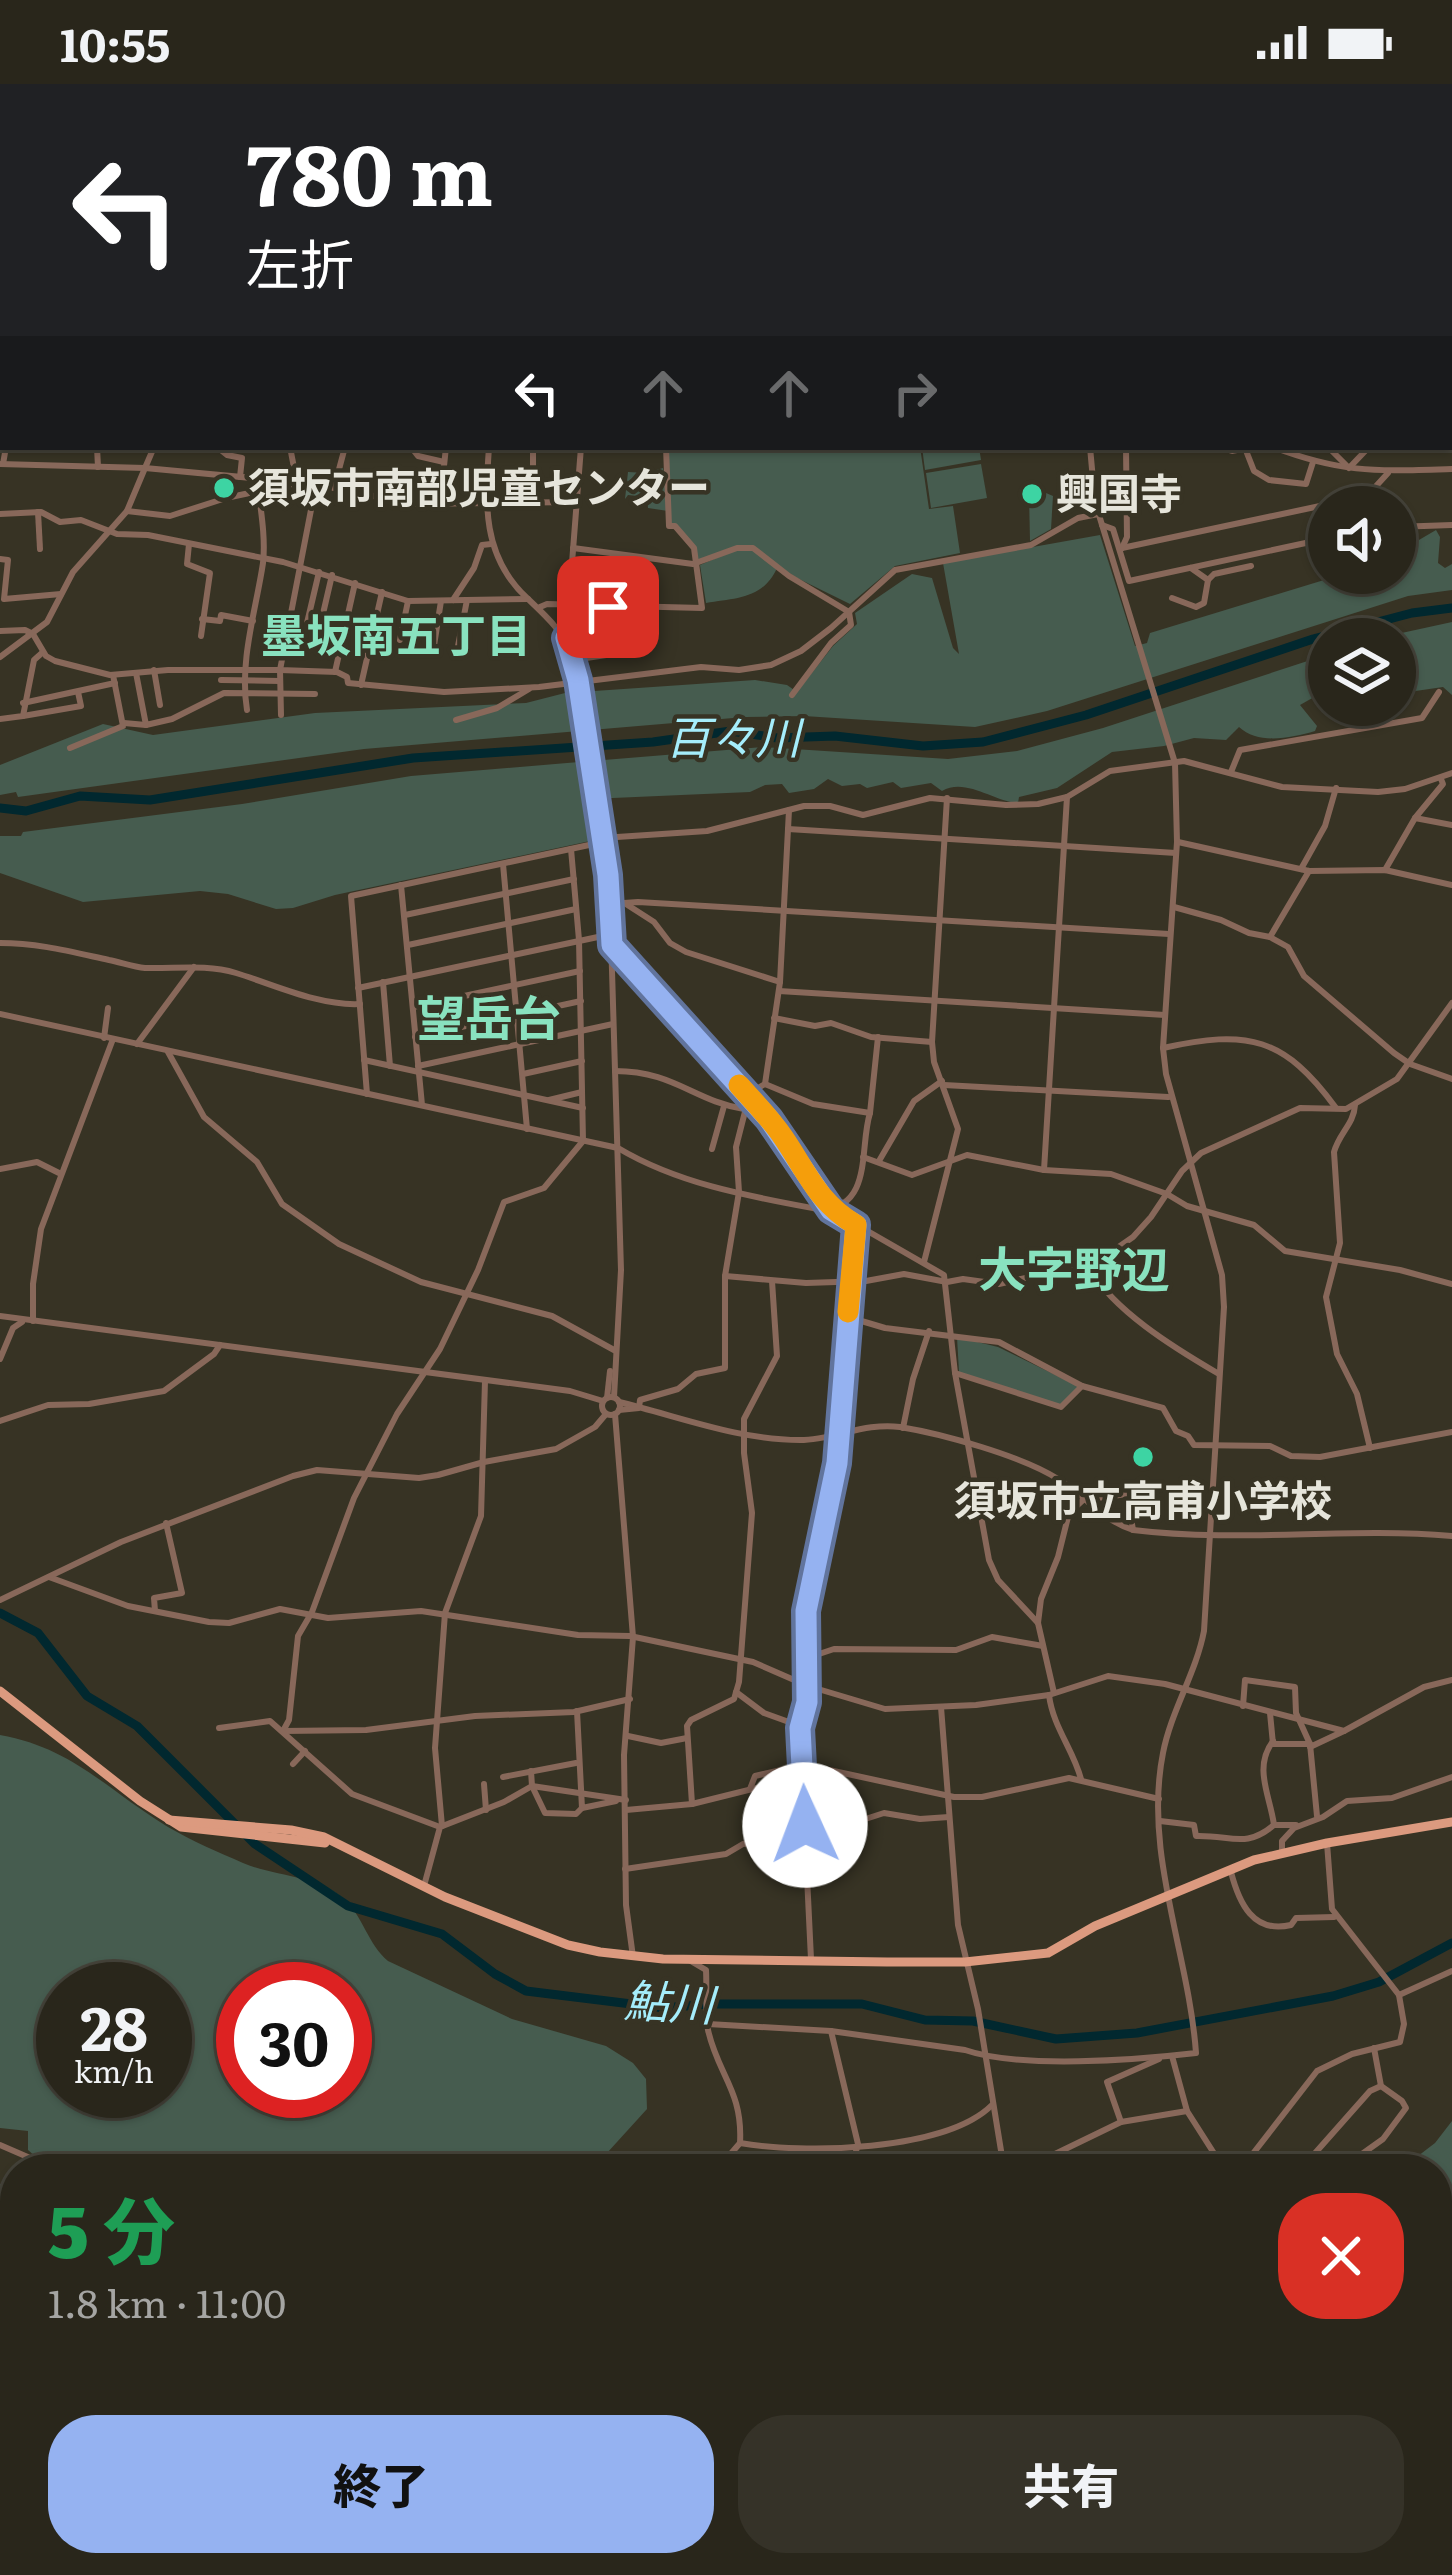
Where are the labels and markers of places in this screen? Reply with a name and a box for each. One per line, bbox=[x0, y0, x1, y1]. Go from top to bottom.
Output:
place label: 須坂市南部児童センター bbox=[248, 454, 710, 516]
place label: 興国寺 bbox=[1056, 460, 1182, 522]
marker: 須坂市南部児童センター bbox=[211, 475, 237, 501]
marker: 興国寺 bbox=[1019, 481, 1045, 507]
pin bbox=[557, 556, 659, 658]
marker: 須坂市立高甫小学校 bbox=[1130, 1444, 1156, 1470]
place label: 須坂市立高甫小学校 bbox=[954, 1467, 1332, 1529]

